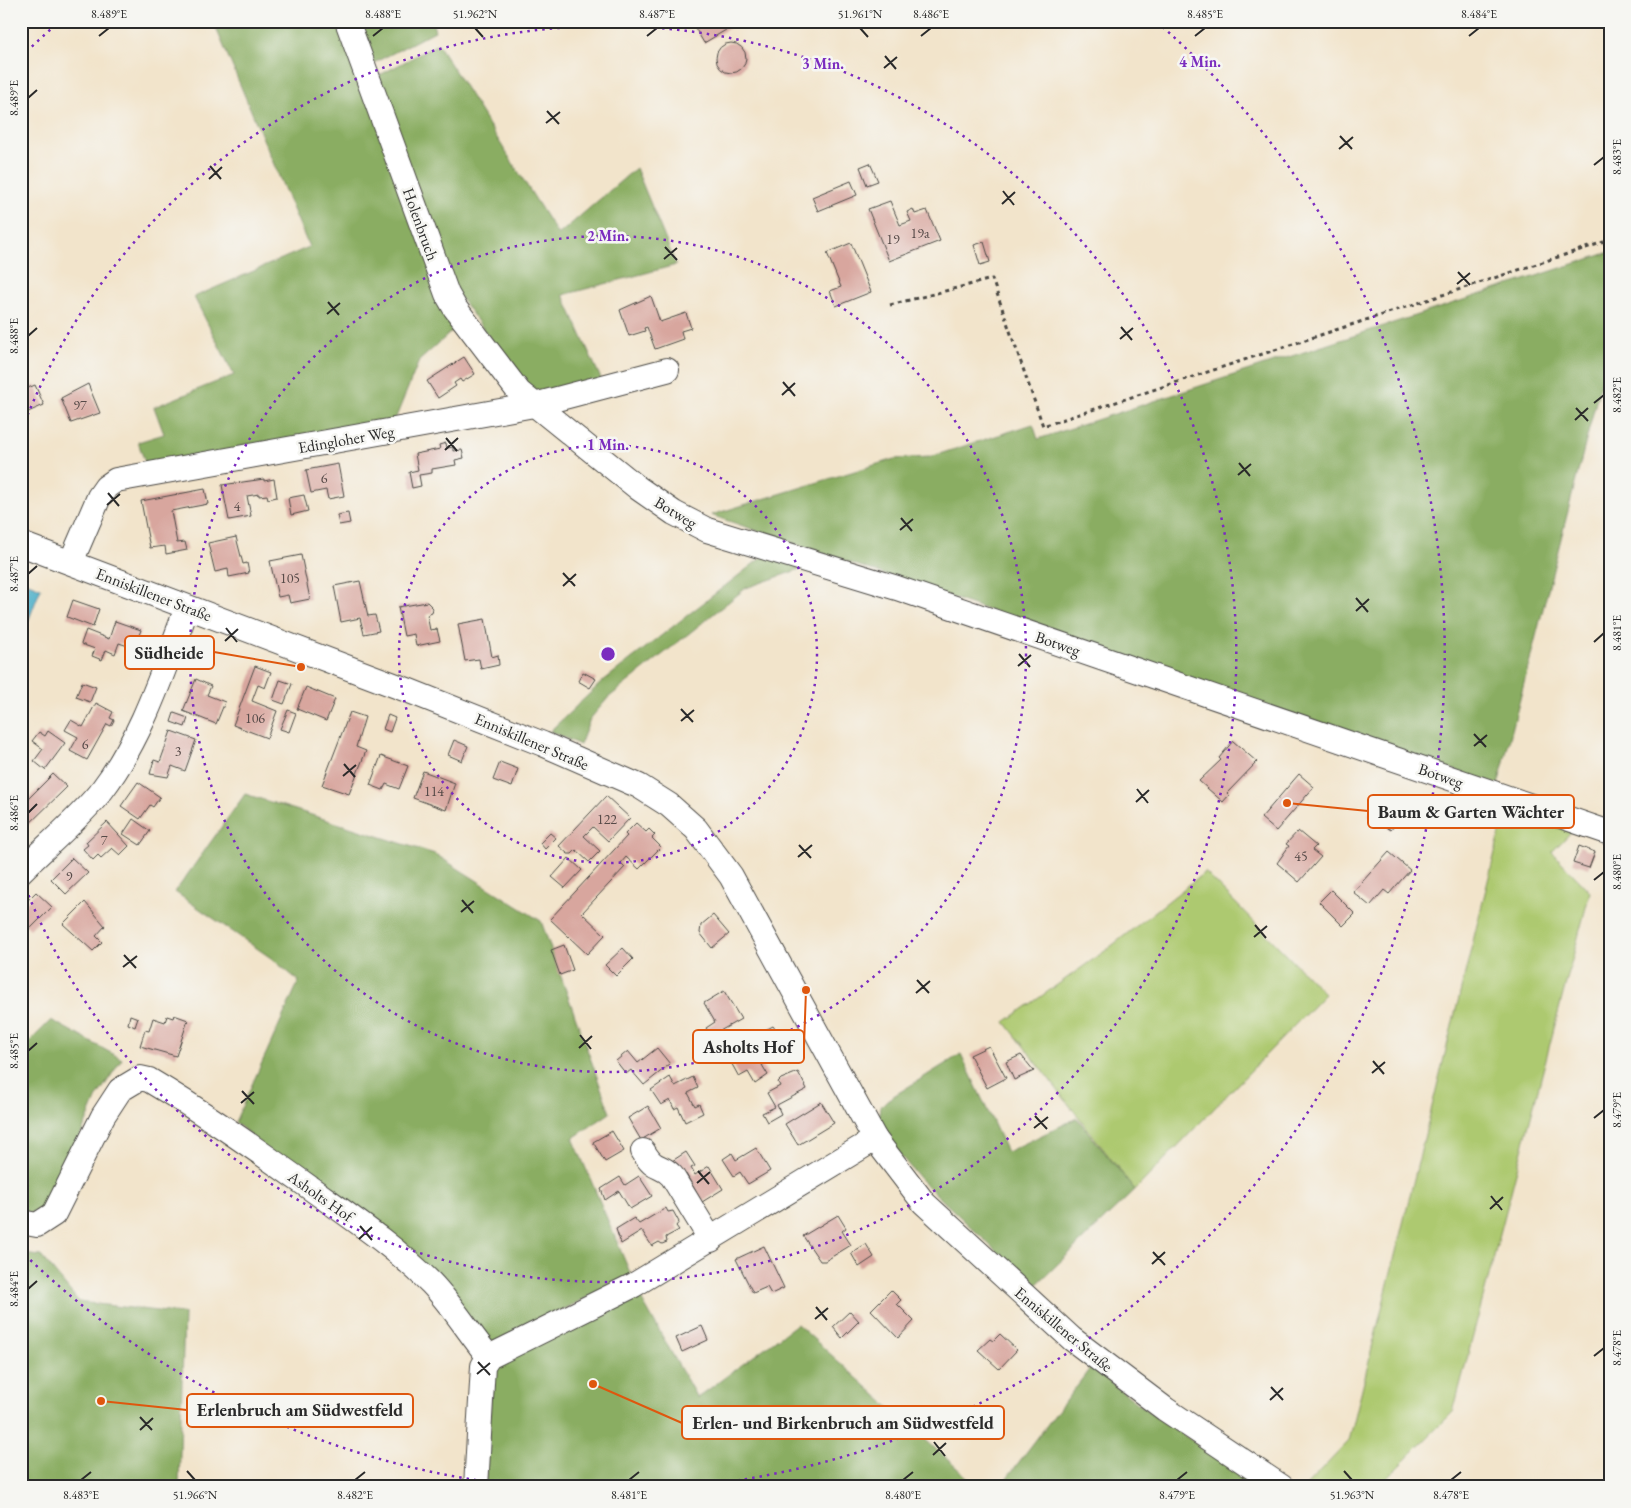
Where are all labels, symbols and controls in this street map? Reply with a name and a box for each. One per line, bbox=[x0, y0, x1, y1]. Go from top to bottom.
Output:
text: 8.489°E bbox=[91, 6, 127, 22]
text: 8.488°E bbox=[365, 6, 401, 22]
text: 51.962°N bbox=[453, 6, 498, 22]
text: 8.487°E bbox=[639, 6, 675, 22]
text: 51.961°N bbox=[838, 6, 883, 22]
text: 8.486°E bbox=[913, 6, 949, 22]
text: 8.485°E bbox=[1187, 6, 1223, 22]
text: 8.484°E bbox=[1461, 6, 1497, 22]
text: 4 Min. bbox=[1179, 52, 1221, 71]
text: 3 Min. bbox=[802, 54, 844, 73]
text: 8.489°E bbox=[6, 80, 22, 116]
text: 8.483°E bbox=[1609, 139, 1625, 175]
street label: Holenbruch bbox=[398, 185, 443, 263]
house number: 19a bbox=[910, 224, 930, 242]
text: 2 Min. bbox=[587, 226, 629, 245]
house number: 19 bbox=[886, 230, 900, 248]
text: 8.488°E bbox=[6, 318, 22, 354]
text: 8.482°E bbox=[1609, 377, 1625, 413]
house number: 97 bbox=[73, 396, 87, 414]
street label: Edingloher Weg bbox=[297, 421, 397, 458]
text: 1 Min. bbox=[587, 435, 629, 454]
house number: 6 bbox=[321, 469, 328, 487]
street label: Botweg bbox=[651, 492, 702, 534]
house number: 4 bbox=[234, 497, 241, 515]
text: 8.487°E bbox=[6, 556, 22, 592]
street label: Enniskillener Straße bbox=[93, 563, 215, 626]
house number: 105 bbox=[280, 569, 300, 587]
text: 8.481°E bbox=[1609, 615, 1625, 651]
street label: Botweg bbox=[1033, 626, 1084, 661]
callout: Südheide bbox=[125, 636, 214, 669]
text: Südheide bbox=[135, 641, 204, 664]
centre of rings bbox=[599, 645, 617, 663]
street label: Enniskillener Straße bbox=[472, 708, 592, 775]
house number: 106 bbox=[245, 709, 265, 727]
house number: 6 bbox=[82, 735, 89, 753]
house number: 3 bbox=[175, 742, 182, 760]
street label: Botweg bbox=[1416, 758, 1467, 793]
house number: 114 bbox=[424, 782, 444, 800]
text: 8.486°E bbox=[6, 795, 22, 831]
callout: Baum & Garten Wächter bbox=[1368, 795, 1574, 828]
text: Baum & Garten Wächter bbox=[1378, 800, 1565, 823]
house number: 122 bbox=[597, 810, 617, 828]
house number: 7 bbox=[101, 831, 108, 849]
house number: 45 bbox=[1294, 847, 1308, 865]
text: 8.480°E bbox=[1609, 854, 1625, 890]
house number: 9 bbox=[66, 867, 73, 885]
callout: Asholts Hof bbox=[693, 1030, 804, 1063]
text: 8.485°E bbox=[6, 1033, 22, 1069]
text: Asholts Hof bbox=[702, 1035, 796, 1058]
text: 8.479°E bbox=[1609, 1092, 1625, 1128]
street label: Asholts Hof bbox=[283, 1166, 359, 1228]
text: 8.484°E bbox=[6, 1271, 22, 1307]
street label: Enniskillener Straße bbox=[1010, 1282, 1117, 1377]
text: 8.478°E bbox=[1609, 1330, 1625, 1366]
callout: Erlenbruch am Südwestfeld bbox=[187, 1394, 413, 1427]
text: Erlenbruch am Südwestfeld bbox=[197, 1398, 403, 1421]
callout: Erlen- und Birkenbruch am Südwestfeld bbox=[682, 1406, 1004, 1439]
text: Erlen- und Birkenbruch am Südwestfeld bbox=[692, 1411, 994, 1434]
text: 8.483°E bbox=[63, 1487, 99, 1503]
text: 51.966°N bbox=[173, 1487, 218, 1503]
text: 8.482°E bbox=[337, 1487, 373, 1503]
text: 8.481°E bbox=[611, 1487, 647, 1503]
text: 8.480°E bbox=[885, 1487, 921, 1503]
text: 8.479°E bbox=[1159, 1487, 1195, 1503]
text: 51.963°N bbox=[1330, 1487, 1375, 1503]
text: 8.478°E bbox=[1433, 1487, 1469, 1503]

